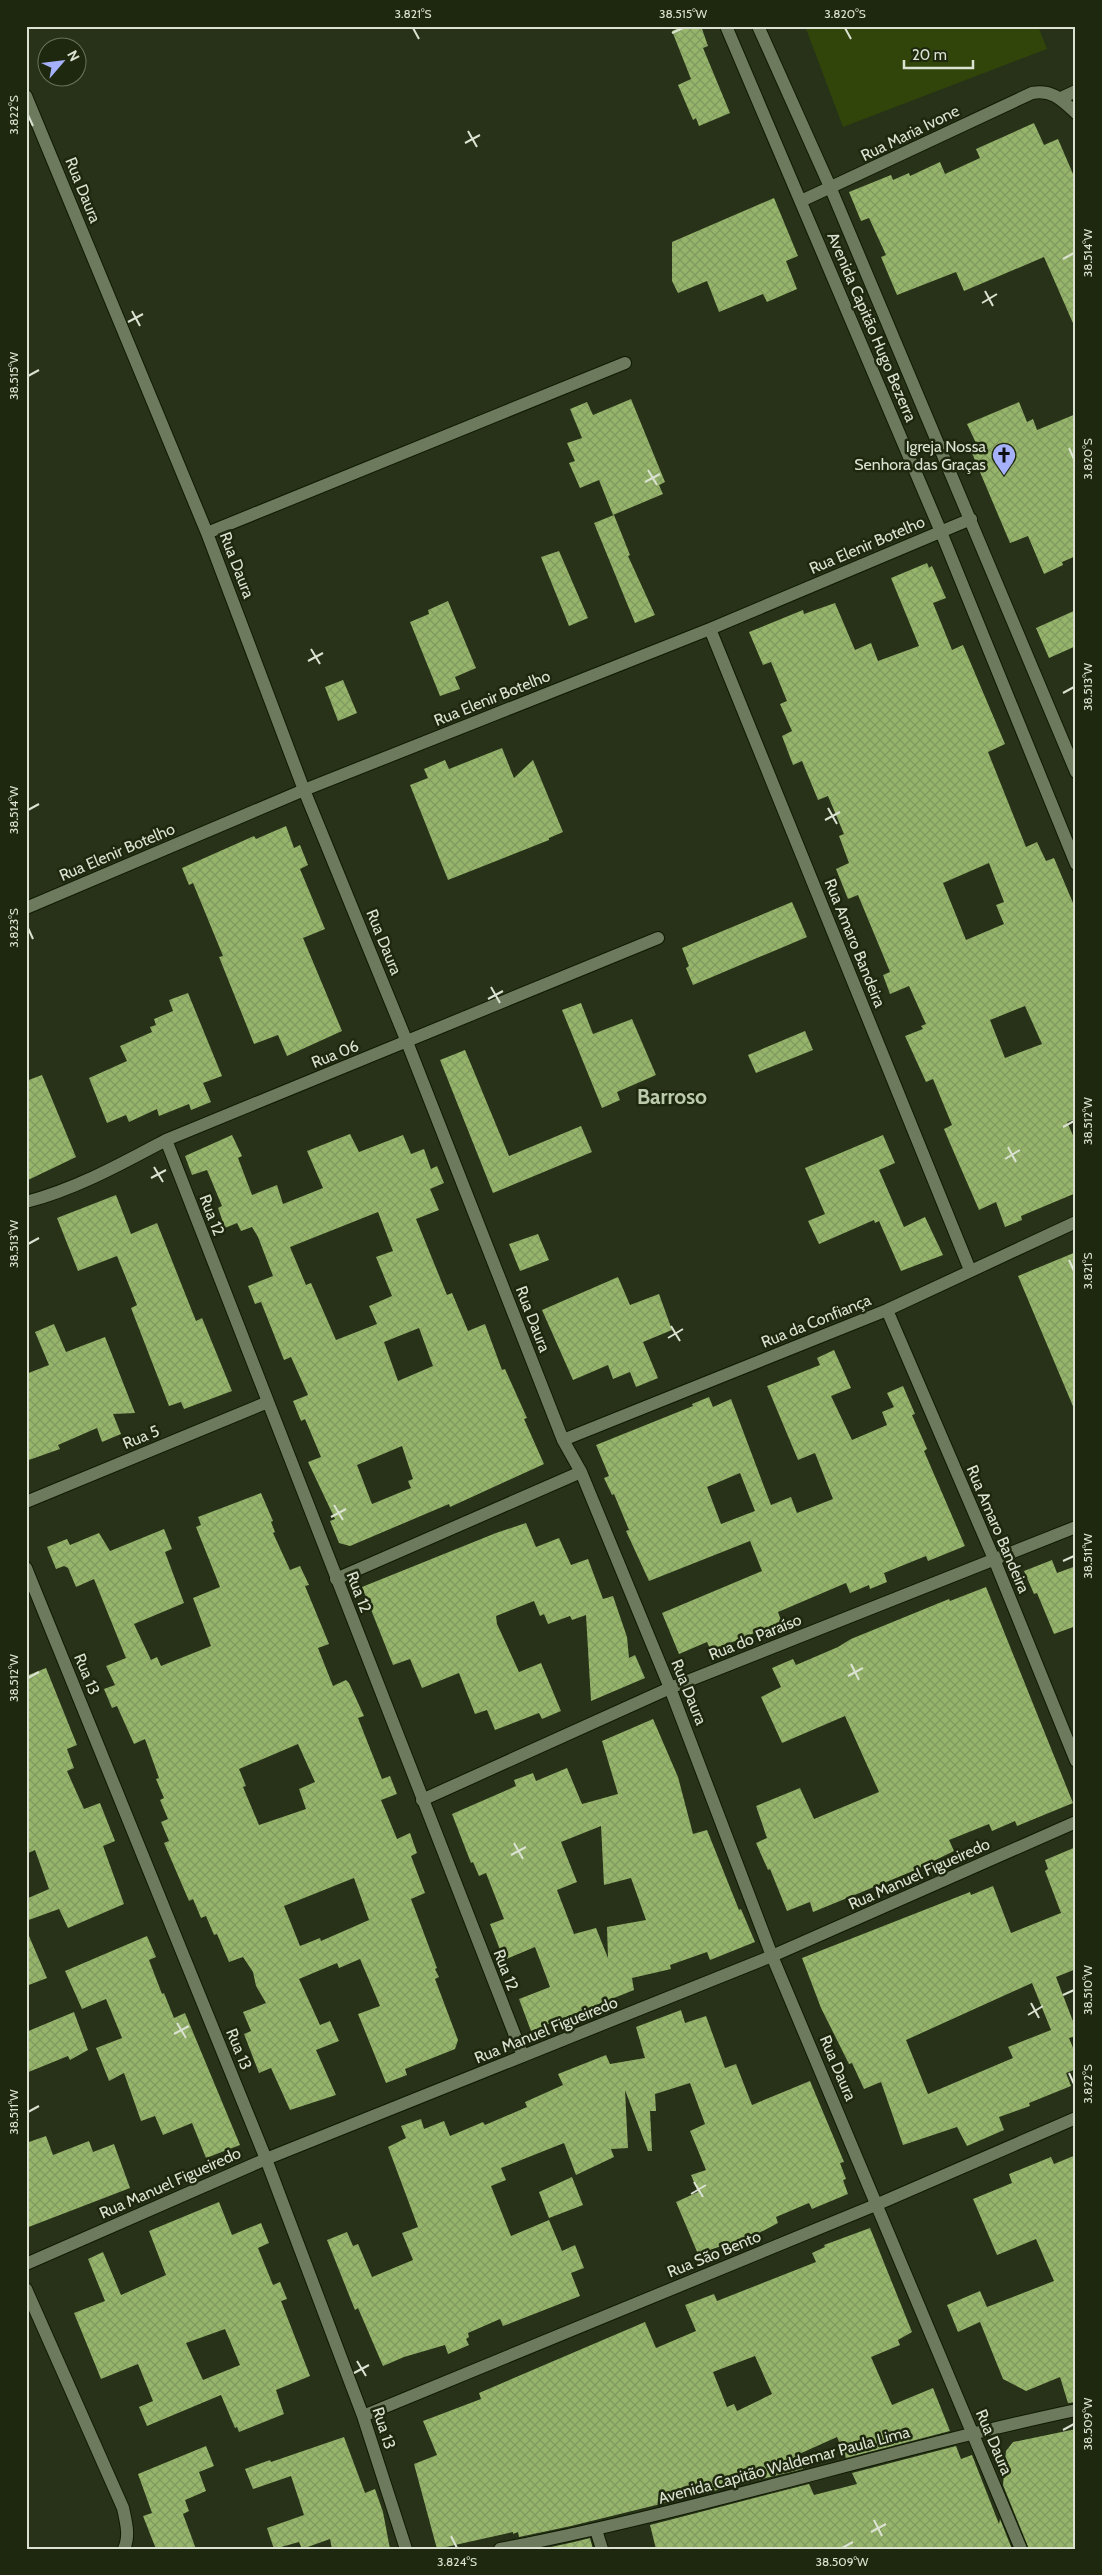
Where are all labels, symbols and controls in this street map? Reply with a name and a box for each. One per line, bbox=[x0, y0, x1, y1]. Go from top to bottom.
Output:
text: 3.821°S bbox=[395, 6, 431, 21]
text: 38.515°W bbox=[659, 6, 708, 21]
text: 3.820°S bbox=[824, 6, 866, 21]
north arrow bbox=[38, 38, 88, 88]
scale bar bbox=[904, 38, 973, 70]
text: 20 m bbox=[912, 46, 947, 64]
text: N bbox=[63, 47, 84, 64]
text: 3.822°S bbox=[6, 95, 21, 135]
street label: Rua Maria Ivone bbox=[858, 101, 962, 165]
street label: Rua Daura bbox=[61, 154, 105, 226]
text: 38.514°W bbox=[1080, 228, 1095, 277]
street label: Avenida Capitão Hugo Bezerra bbox=[823, 229, 921, 425]
text: 38.515°W bbox=[6, 351, 21, 400]
place label: Igreja Nossa Senhora das Graças bbox=[854, 437, 986, 474]
text: 3.820°S bbox=[1080, 438, 1095, 480]
church icon: Igreja Nossa Senhora das Graças bbox=[991, 442, 1017, 476]
street label: Rua Elenir Botelho bbox=[806, 512, 928, 578]
street label: Rua Daura bbox=[216, 529, 258, 601]
text: 38.513°W bbox=[1080, 662, 1095, 711]
street label: Rua Elenir Botelho bbox=[431, 666, 553, 730]
text: 38.514°W bbox=[6, 785, 21, 834]
street label: Rua Elenir Botelho bbox=[56, 819, 178, 885]
street label: Rua Amaro Bandeira bbox=[820, 876, 890, 1010]
street label: Rua Daura bbox=[362, 906, 406, 978]
text: 3.823°S bbox=[6, 908, 21, 948]
street label: Rua 06 bbox=[309, 1036, 361, 1072]
district label: Barroso bbox=[637, 1084, 707, 1109]
text: 38.512°W bbox=[1080, 1096, 1095, 1145]
street label: Rua 12 bbox=[195, 1192, 229, 1238]
text: 38.513°W bbox=[6, 1219, 21, 1268]
text: 3.821°S bbox=[1080, 1253, 1095, 1289]
street label: Rua Daura bbox=[512, 1283, 554, 1355]
street label: Rua da Confiança bbox=[758, 1290, 874, 1352]
street label: Rua 5 bbox=[120, 1421, 162, 1453]
street label: Rua Amaro Bandeira bbox=[962, 1462, 1034, 1596]
text: 38.511°W bbox=[1080, 1533, 1095, 1579]
street label: Rua 12 bbox=[342, 1569, 376, 1615]
street label: Rua do Paraíso bbox=[706, 1610, 804, 1664]
street label: Rua 13 bbox=[70, 1651, 104, 1697]
text: 38.512°W bbox=[6, 1653, 21, 1702]
street label: Rua Daura bbox=[667, 1656, 711, 1728]
street label: Rua Manuel Figueiredo bbox=[845, 1834, 993, 1914]
street label: Rua 12 bbox=[489, 1947, 523, 1993]
text: 38.510°W bbox=[1080, 1964, 1095, 2015]
street label: Rua Manuel Figueiredo bbox=[472, 1992, 621, 2067]
street label: Rua 13 bbox=[222, 2026, 256, 2072]
street label: Rua Daura bbox=[816, 2032, 860, 2104]
text: 3.822°S bbox=[1080, 2064, 1095, 2104]
text: 38.511°W bbox=[6, 2089, 21, 2135]
street label: Rua Manuel Figueiredo bbox=[96, 2143, 244, 2223]
street label: Rua São Bento bbox=[664, 2227, 764, 2281]
text: 38.509°W bbox=[1080, 2397, 1095, 2450]
street label: Rua 13 bbox=[368, 2405, 400, 2451]
street label: Rua Daura bbox=[972, 2406, 1016, 2478]
street label: Avenida Capitão Waldemar Paula Lima bbox=[656, 2422, 912, 2508]
text: 3.824°S bbox=[437, 2554, 477, 2569]
text: 38.509°W bbox=[816, 2554, 869, 2569]

